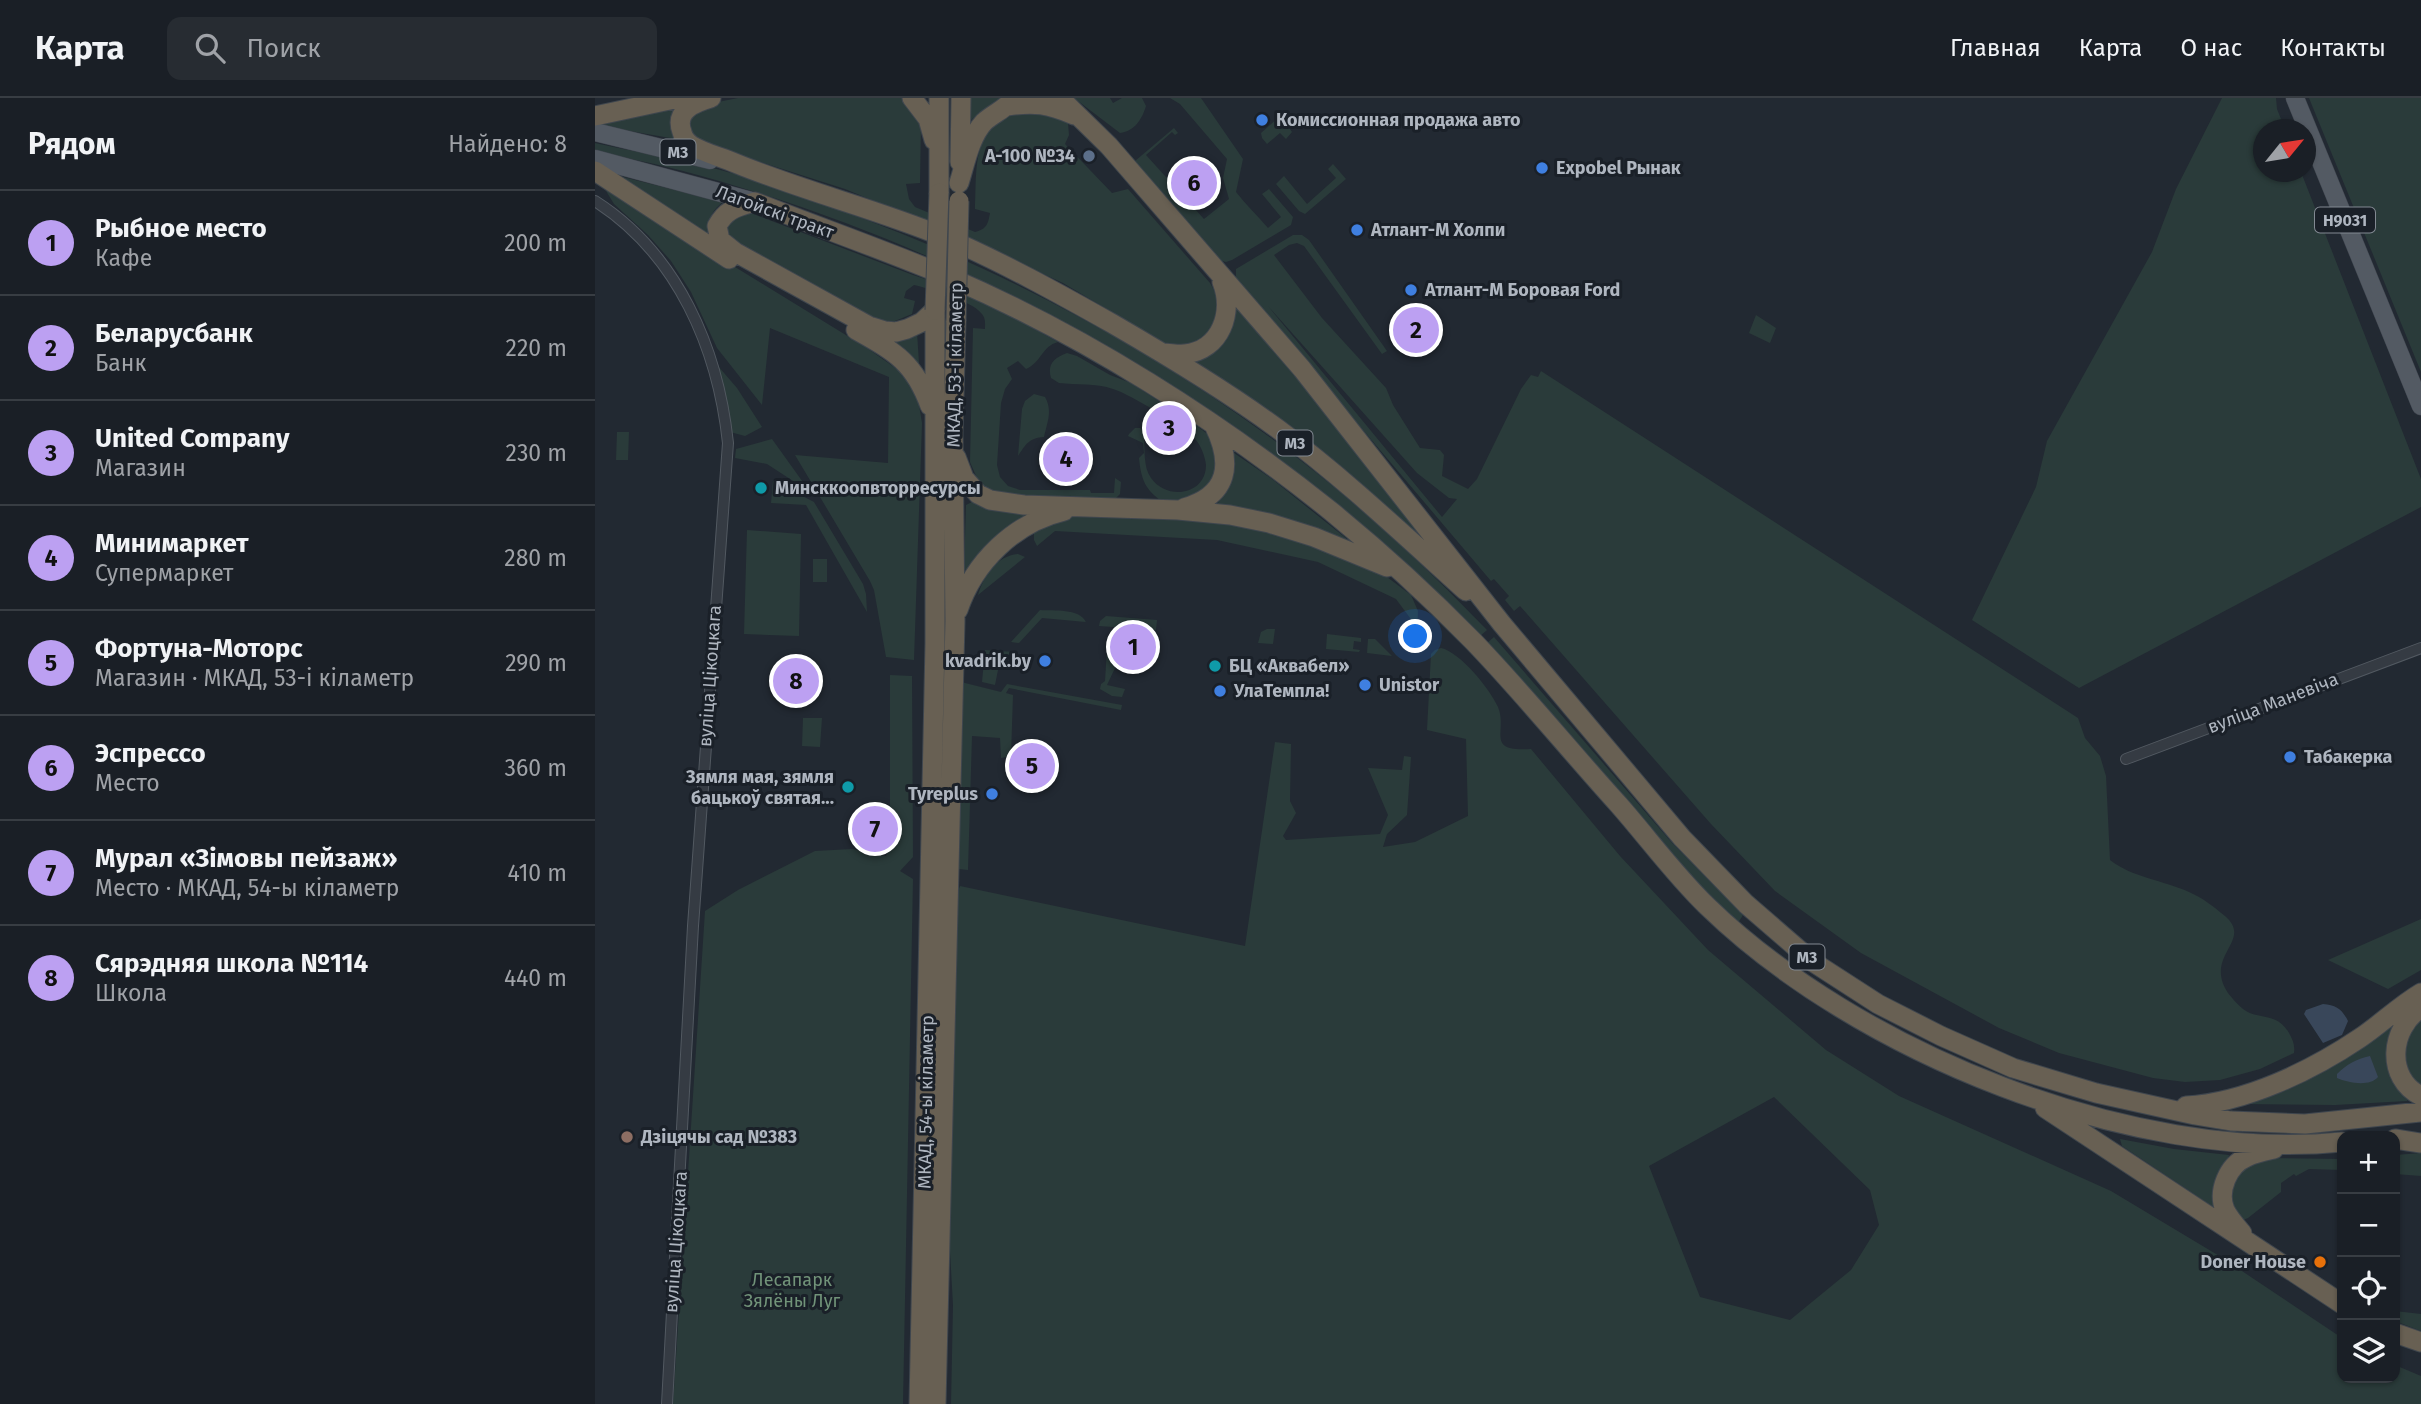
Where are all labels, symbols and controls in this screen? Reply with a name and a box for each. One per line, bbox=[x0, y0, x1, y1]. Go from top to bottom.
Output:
search box bbox=[167, 17, 657, 80]
text: Карта bbox=[35, 28, 125, 68]
icon: search bbox=[191, 29, 229, 67]
text: Поиск bbox=[247, 33, 321, 64]
text: Главная bbox=[1950, 34, 2041, 62]
text: Карта bbox=[2079, 34, 2142, 62]
text: О нас bbox=[2180, 34, 2242, 62]
text: Контакты bbox=[2280, 34, 2386, 62]
place label: Комиссионная продажа авто bbox=[1276, 109, 1520, 131]
marker: Комиссионная продажа авто bbox=[1254, 112, 1270, 128]
north arrow bbox=[2253, 119, 2316, 182]
text: Рядом bbox=[28, 126, 116, 162]
text: Найдено: 8 bbox=[448, 130, 567, 158]
road number: М3 bbox=[661, 140, 695, 164]
place label: А-100 №34 bbox=[984, 145, 1075, 167]
marker: А-100 №34 bbox=[1081, 148, 1097, 164]
pin: 6 bbox=[1171, 157, 1217, 209]
place label: Expobel Рынак bbox=[1556, 157, 1681, 179]
marker: Expobel Рынак bbox=[1534, 160, 1550, 176]
street label: Лагойскі тракт bbox=[713, 180, 838, 244]
road number: Н9031 bbox=[2315, 208, 2375, 232]
text: Рыбное место bbox=[95, 213, 267, 244]
place label: Атлант-М Холпи bbox=[1370, 219, 1505, 241]
marker: Атлант-М Холпи bbox=[1349, 222, 1365, 238]
text: 1 bbox=[46, 229, 56, 257]
text: 200 m bbox=[504, 229, 567, 257]
text: Кафе bbox=[95, 244, 152, 272]
place label: Атлант-М Боровая Ford bbox=[1424, 279, 1620, 301]
street label: МКАД, 53-і кіламетр bbox=[943, 282, 967, 448]
marker: Атлант-М Боровая Ford bbox=[1403, 282, 1419, 298]
pin: 2 bbox=[1393, 304, 1439, 356]
text: Беларусбанк bbox=[95, 318, 253, 349]
text: 2 bbox=[45, 334, 57, 362]
text: 220 m bbox=[506, 334, 567, 362]
text: Банк bbox=[95, 349, 146, 377]
pin: 3 bbox=[1146, 402, 1192, 454]
text: United Company bbox=[95, 423, 289, 454]
road number: М3 bbox=[1277, 430, 1313, 456]
pin: 4 bbox=[1043, 433, 1089, 485]
text: 3 bbox=[45, 439, 57, 467]
text: 230 m bbox=[506, 439, 567, 467]
text: Магазин bbox=[95, 454, 186, 482]
place label: Минсккоопвторресурсы bbox=[775, 477, 981, 499]
marker: Минсккоопвторресурсы bbox=[753, 480, 769, 496]
text: Минимаркет bbox=[95, 528, 249, 559]
text: 4 bbox=[45, 544, 58, 572]
text: 280 m bbox=[504, 544, 567, 572]
text: Супермаркет bbox=[95, 559, 233, 587]
street label: вуліца Цікоцкага bbox=[694, 604, 726, 748]
your location bbox=[1398, 619, 1432, 653]
pin: 1 bbox=[1110, 621, 1156, 673]
text: Фортуна-Моторс bbox=[95, 633, 303, 664]
text: 5 bbox=[45, 649, 57, 677]
text: 290 m bbox=[505, 649, 567, 677]
place label: kvadrik.by bbox=[945, 650, 1032, 672]
marker: kvadrik.by bbox=[1037, 653, 1053, 669]
pin: 8 bbox=[773, 655, 819, 707]
place label: БЦ «Аквабел» bbox=[1229, 655, 1349, 677]
marker: БЦ «Аквабел» bbox=[1207, 658, 1223, 674]
text: Магазин · МКАД, 53-і кіламетр bbox=[95, 664, 414, 692]
street label: вуліца Маневіча bbox=[2204, 668, 2342, 738]
place label: Unistor bbox=[1379, 674, 1440, 696]
marker: Unistor bbox=[1357, 677, 1373, 693]
place label: УлаТемпла! bbox=[1233, 680, 1329, 702]
marker: УлаТемпла! bbox=[1212, 683, 1228, 699]
text: Эспрессо bbox=[95, 738, 206, 769]
pin: 5 bbox=[1009, 740, 1055, 792]
place label: Табакерка bbox=[2304, 746, 2393, 768]
marker: Табакерка bbox=[2282, 749, 2298, 765]
text: 6 bbox=[45, 754, 57, 782]
text: 360 m bbox=[505, 754, 567, 782]
place label: Зямля мая, зямля бацькоў святая... bbox=[685, 766, 834, 809]
text: Место bbox=[95, 769, 160, 797]
marker: Зямля мая, зямля бацькоў святая... bbox=[840, 779, 856, 795]
place label: Tyreplus bbox=[908, 783, 978, 805]
marker: Tyreplus bbox=[984, 786, 1000, 802]
pin: 7 bbox=[852, 803, 898, 855]
text: Мурал «Зімовы пейзаж» bbox=[95, 843, 397, 874]
text: 7 bbox=[46, 859, 56, 887]
text: 410 m bbox=[507, 859, 567, 887]
text: Место · МКАД, 54-ы кіламетр bbox=[95, 874, 399, 902]
road number: М3 bbox=[1789, 944, 1825, 970]
text: Сярэдняя школа №114 bbox=[95, 948, 368, 979]
text: 8 bbox=[44, 964, 58, 992]
text: 440 m bbox=[504, 964, 567, 992]
text: Школа bbox=[95, 979, 167, 1007]
street label: МКАД, 54-ы кіламетр bbox=[913, 1015, 939, 1189]
place label: Дзіцячы сад №383 bbox=[640, 1126, 797, 1148]
marker: Дзіцячы сад №383 bbox=[619, 1129, 635, 1145]
map controls bbox=[2337, 1131, 2400, 1383]
button: + bbox=[2337, 1131, 2400, 1194]
street label: вуліца Цікоцкага bbox=[660, 1170, 692, 1314]
button: − bbox=[2337, 1194, 2400, 1257]
place label: Doner House bbox=[2201, 1251, 2306, 1273]
marker: Doner House bbox=[2312, 1254, 2328, 1270]
button: locate bbox=[2337, 1257, 2400, 1320]
park label: Лесапарк Зялёны Луг bbox=[744, 1269, 841, 1312]
button: layers bbox=[2337, 1320, 2400, 1383]

